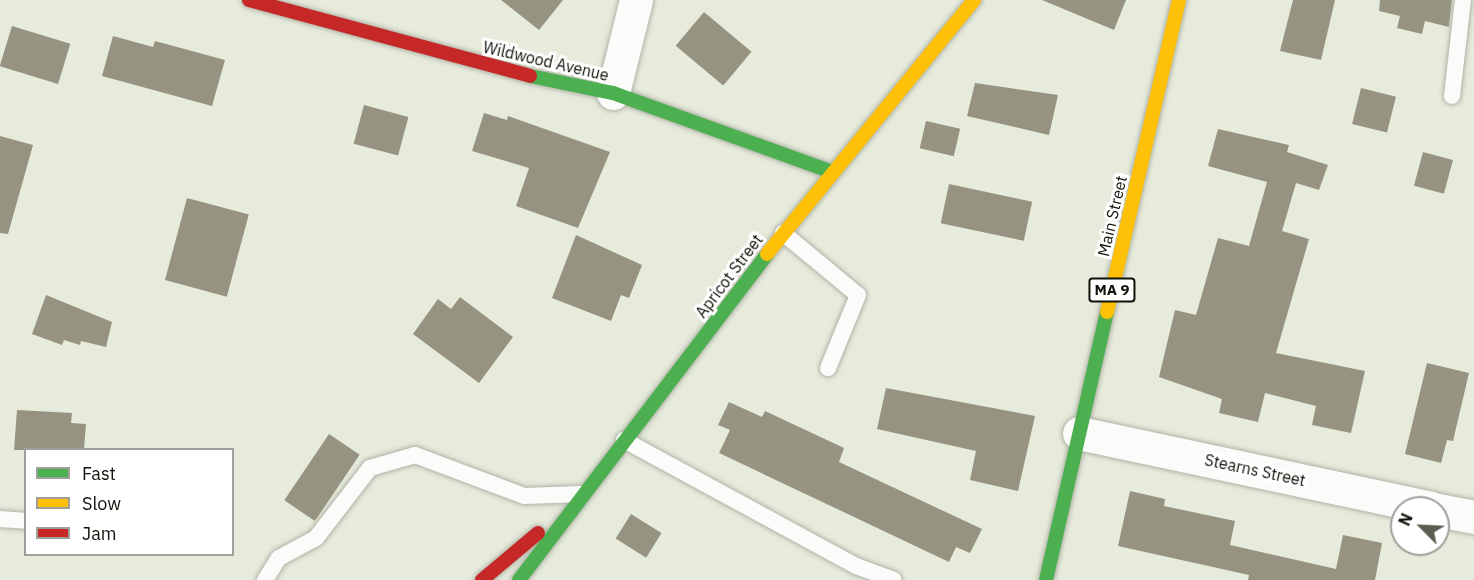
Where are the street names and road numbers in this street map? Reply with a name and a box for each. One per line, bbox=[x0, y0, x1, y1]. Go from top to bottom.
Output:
street label: Wildwood Avenue bbox=[481, 37, 611, 85]
street label: Main Street bbox=[1093, 174, 1131, 258]
street label: Apricot Street bbox=[691, 230, 767, 322]
road number: MA 9 bbox=[1088, 278, 1136, 302]
street label: Stearns Street bbox=[1203, 450, 1307, 490]

